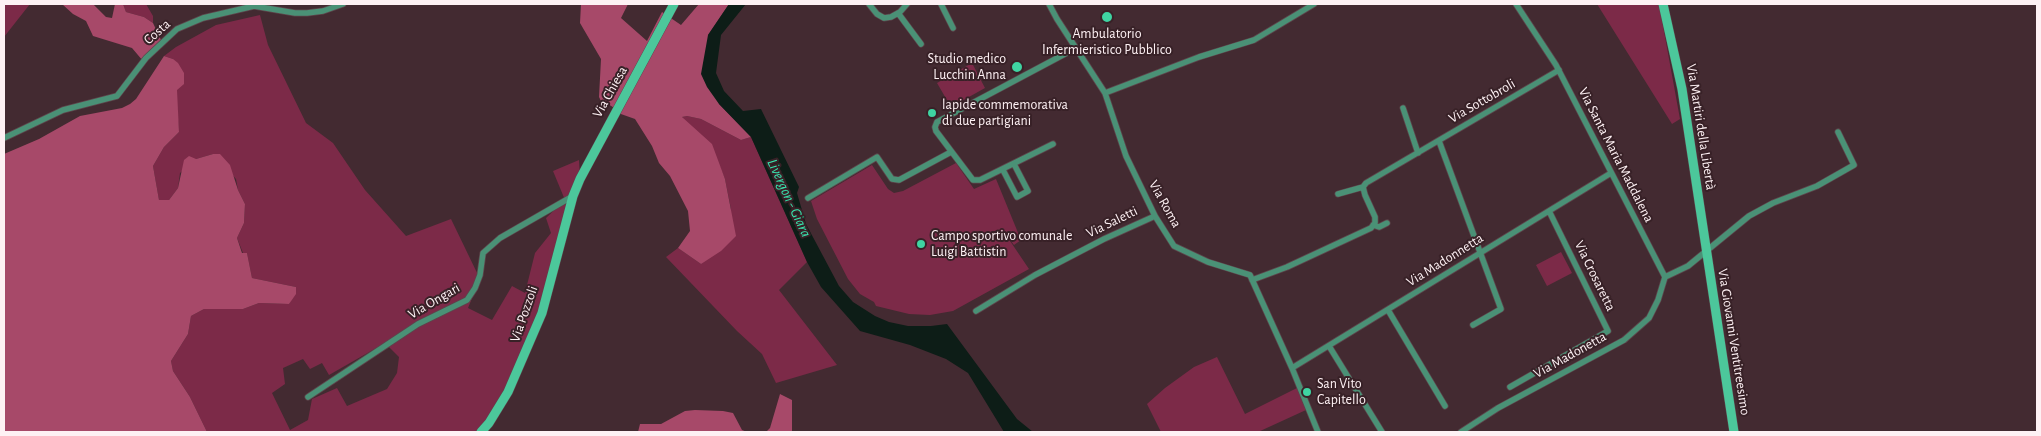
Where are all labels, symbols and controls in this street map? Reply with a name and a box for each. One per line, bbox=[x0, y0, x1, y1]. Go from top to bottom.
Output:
marker: Ambulatorio Infermieristico Pubblico bbox=[1100, 10, 1114, 24]
street label: Costa bbox=[140, 16, 174, 48]
place label: Ambulatorio Infermieristico Pubblico bbox=[1042, 26, 1172, 58]
place label: Studio medico Lucchin Anna bbox=[927, 51, 1006, 84]
marker: Studio medico Lucchin Anna bbox=[1010, 60, 1024, 74]
street label: Via Chiesa bbox=[589, 63, 631, 121]
street label: Via Martiri della Libertà bbox=[1683, 63, 1719, 191]
street label: Via Sottobroli bbox=[1446, 75, 1518, 127]
street label: Via Santa Maria Maddalena bbox=[1575, 85, 1657, 225]
place label: lapide commemorativa di due partigiani bbox=[942, 97, 1068, 130]
marker: lapide commemorativa di due partigiani bbox=[926, 107, 938, 119]
water label: Livergon - Giara bbox=[763, 156, 815, 240]
street label: Via Roma bbox=[1145, 177, 1185, 231]
street label: Via Saletti bbox=[1084, 202, 1140, 242]
place label: Campo sportivo comunale Luigi Battistin bbox=[931, 228, 1072, 260]
street label: Via Madonnetta bbox=[1403, 230, 1487, 290]
marker: Campo sportivo comunale Luigi Battistin bbox=[915, 238, 927, 250]
street label: Via Crosaretta bbox=[1571, 238, 1619, 314]
street label: Via Giovanni Ventitreesimo bbox=[1714, 268, 1754, 416]
street label: Via Ongari bbox=[405, 279, 463, 323]
street label: Via Pozzoli bbox=[507, 284, 541, 344]
street label: Via Madonetta bbox=[1531, 328, 1609, 382]
place label: San Vito Capitello bbox=[1317, 376, 1366, 408]
marker: San Vito Capitello bbox=[1301, 386, 1313, 398]

